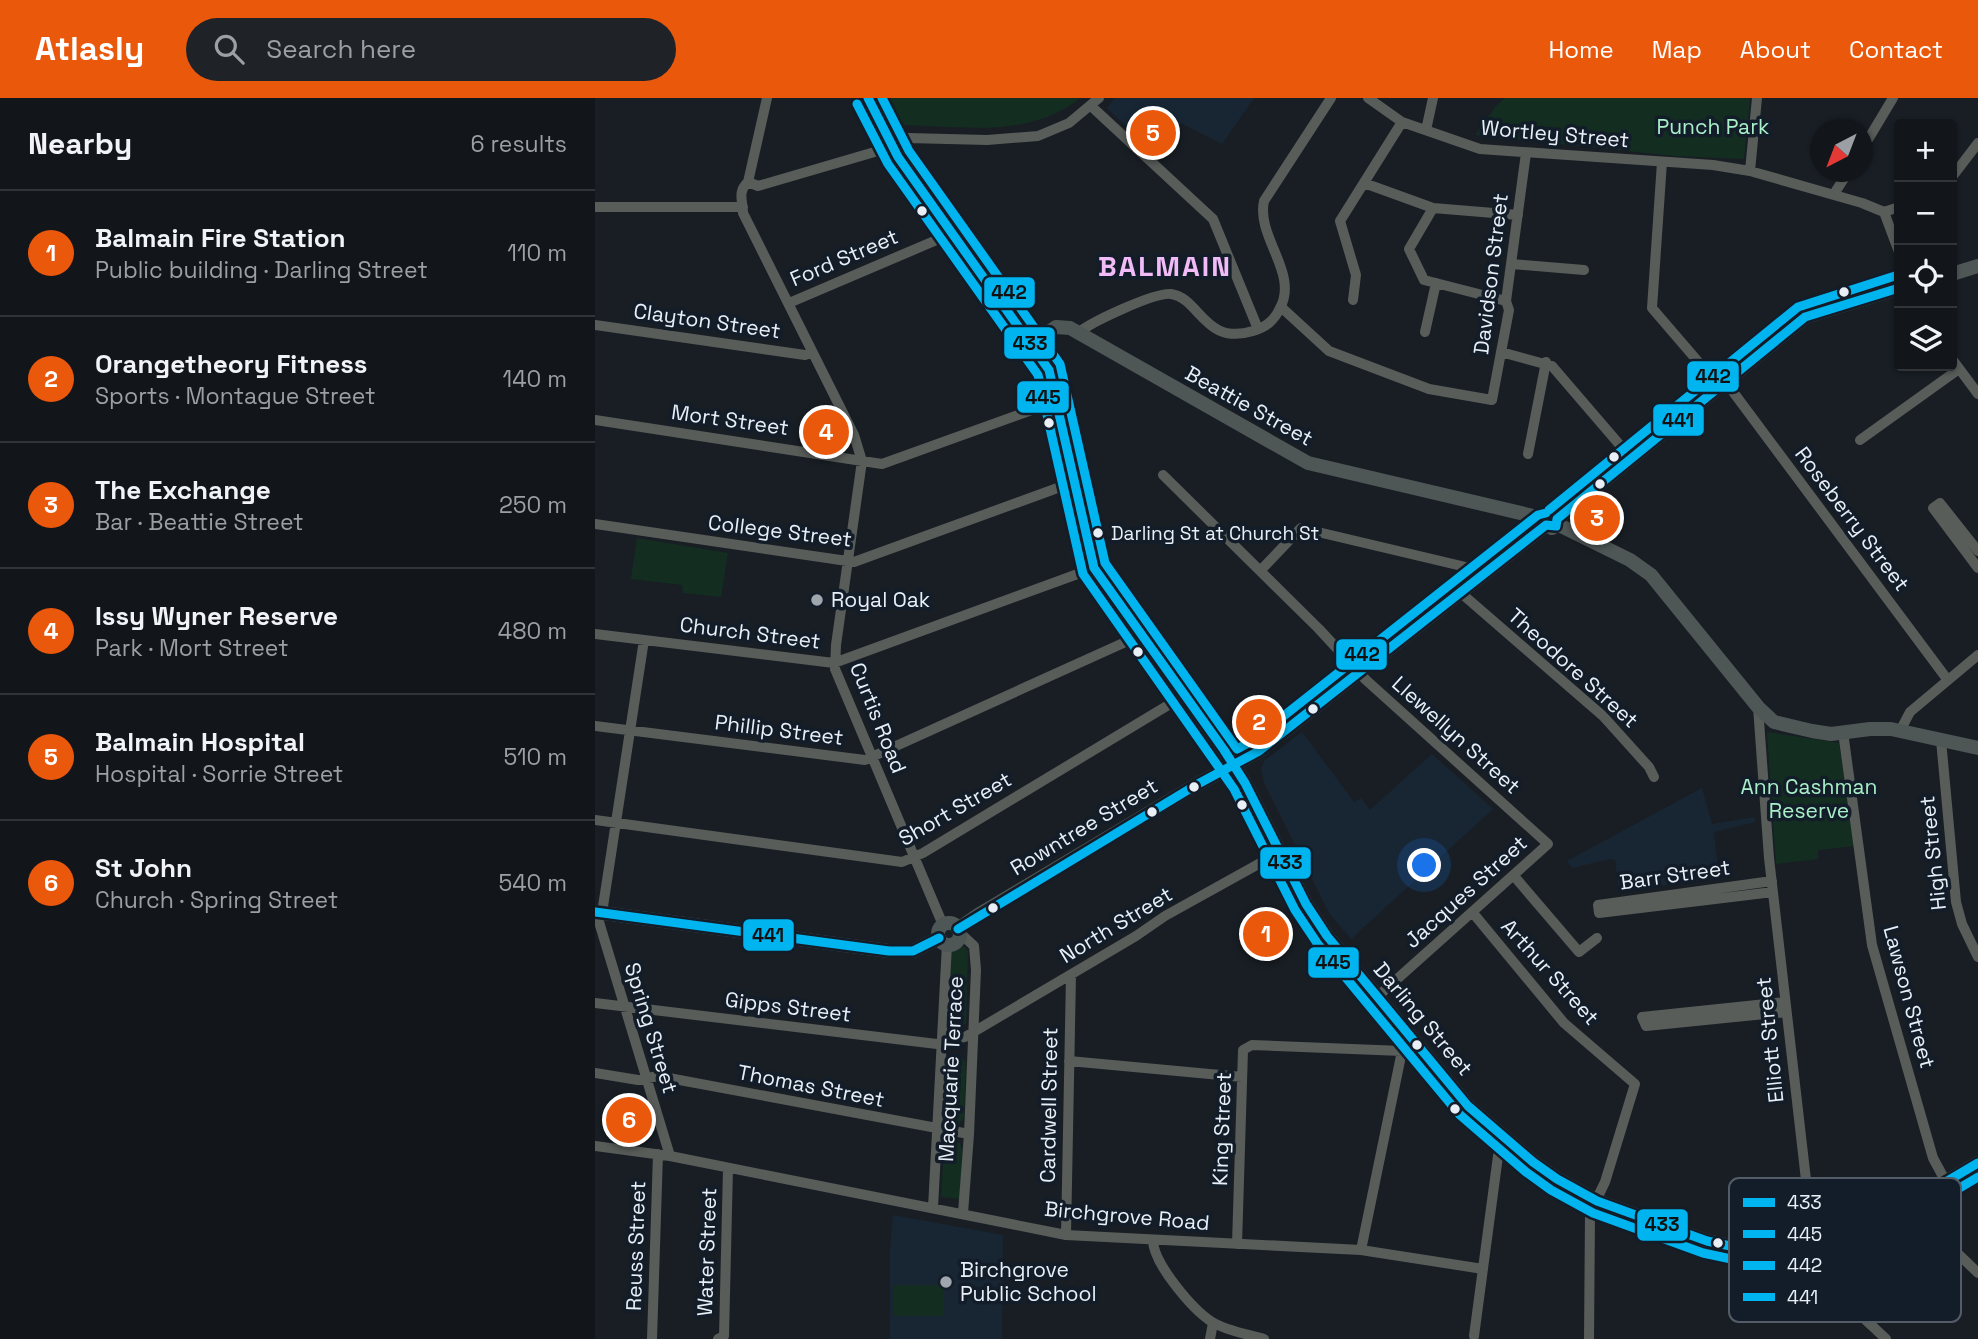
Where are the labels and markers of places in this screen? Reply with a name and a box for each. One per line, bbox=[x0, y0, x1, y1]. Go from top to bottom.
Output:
pin: 5 bbox=[1130, 107, 1176, 159]
unlabelled marker bbox=[915, 204, 929, 218]
unlabelled marker bbox=[1837, 285, 1851, 299]
pin: 4 bbox=[803, 406, 849, 458]
unlabelled marker bbox=[1042, 416, 1056, 430]
unlabelled marker bbox=[1607, 450, 1621, 464]
unlabelled marker bbox=[1593, 477, 1607, 491]
pin: 3 bbox=[1574, 492, 1620, 544]
place label: Darling St at Church St bbox=[1111, 521, 1319, 546]
marker: Darling St at Church St bbox=[1091, 526, 1105, 540]
place label: Royal Oak bbox=[831, 586, 930, 613]
marker: Royal Oak bbox=[809, 592, 825, 608]
unlabelled marker bbox=[1131, 645, 1145, 659]
pin: 2 bbox=[1236, 696, 1282, 748]
unlabelled marker bbox=[1306, 702, 1320, 716]
unlabelled marker bbox=[1187, 780, 1201, 794]
unlabelled marker bbox=[1235, 798, 1249, 812]
unlabelled marker bbox=[1145, 805, 1159, 819]
unlabelled marker bbox=[986, 901, 1000, 915]
pin: 1 bbox=[1243, 908, 1289, 960]
unlabelled marker bbox=[1410, 1038, 1424, 1052]
pin: 6 bbox=[606, 1094, 652, 1146]
unlabelled marker bbox=[1448, 1102, 1462, 1116]
unlabelled marker bbox=[1711, 1236, 1725, 1250]
place label: Birchgrove Public School bbox=[960, 1256, 1097, 1307]
marker: Birchgrove Public School bbox=[938, 1274, 954, 1290]

